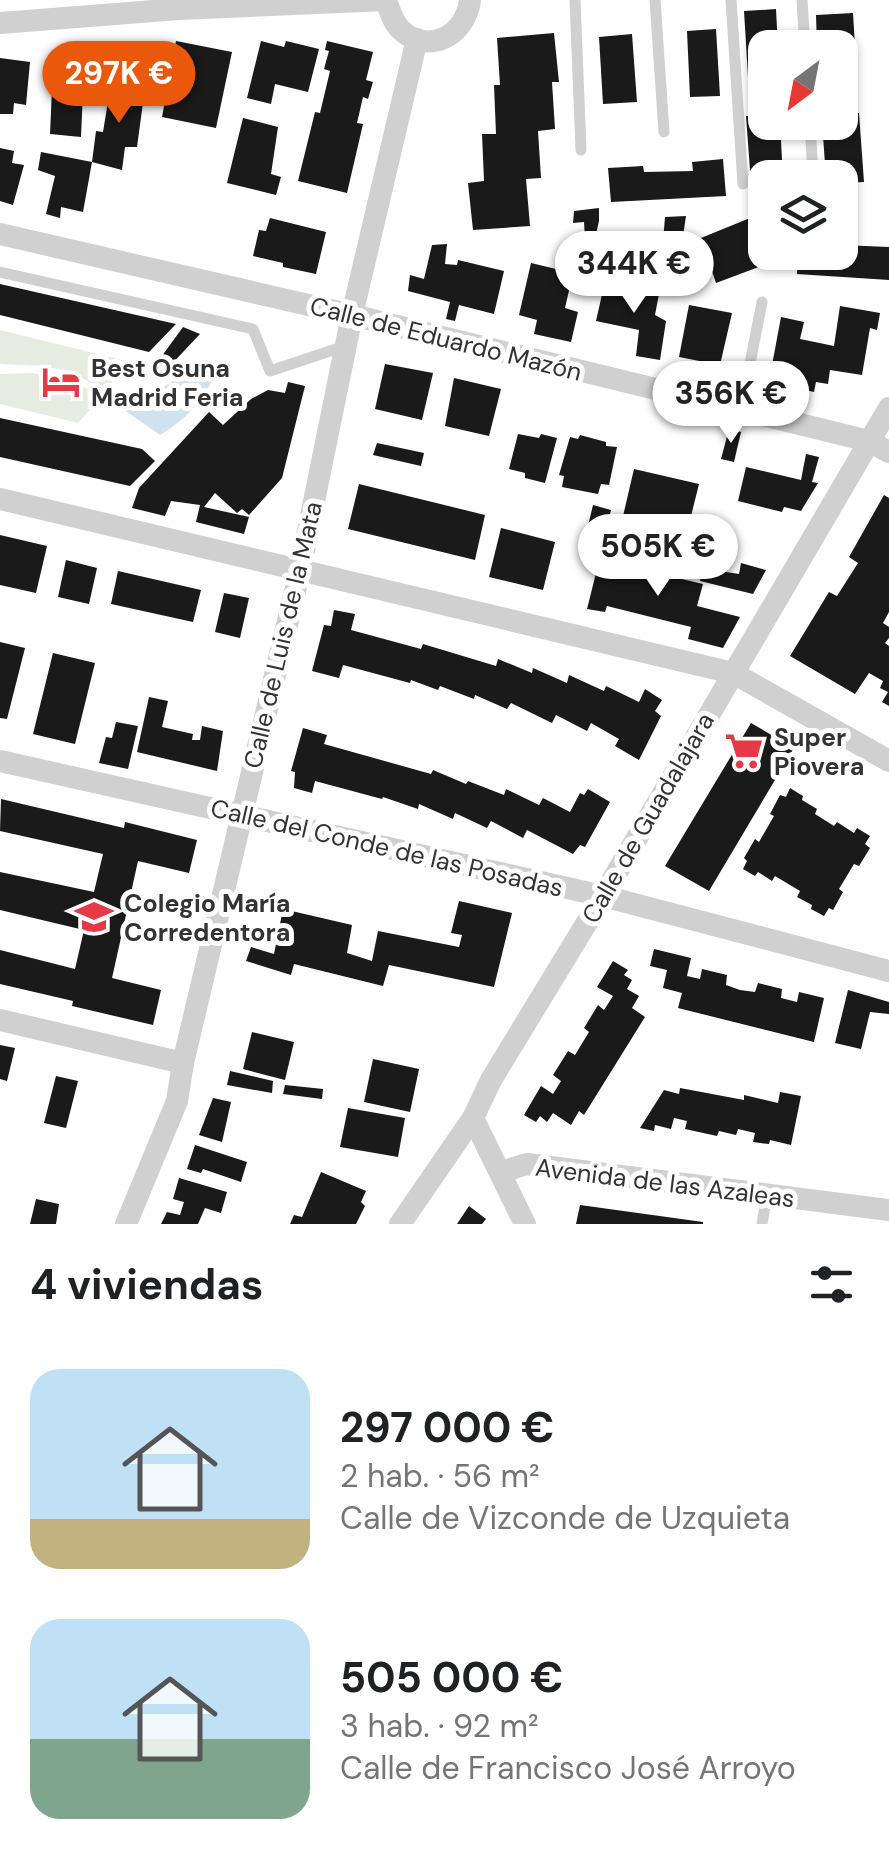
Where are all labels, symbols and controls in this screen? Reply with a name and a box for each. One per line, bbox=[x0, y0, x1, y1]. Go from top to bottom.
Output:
north arrow bbox=[748, 30, 858, 140]
map controls bbox=[748, 30, 858, 270]
pin: 297K € bbox=[38, 41, 200, 126]
text: 297K € bbox=[64, 52, 174, 94]
button: layers bbox=[748, 160, 858, 270]
pin: 344K € bbox=[553, 231, 715, 316]
text: 344K € bbox=[577, 242, 691, 284]
street label: Calle de Eduardo Mazón bbox=[307, 289, 585, 389]
place label: Best Osuna Madrid Feria bbox=[91, 352, 244, 414]
hotel icon: Best Osuna Madrid Feria bbox=[40, 361, 82, 403]
pin: 356K € bbox=[650, 361, 812, 446]
text: 356K € bbox=[674, 372, 788, 414]
street label: Calle de Luis de la Mata bbox=[236, 498, 330, 772]
pin: 505K € bbox=[577, 514, 739, 599]
text: 505K € bbox=[600, 525, 716, 567]
street label: Calle de Guadalajara bbox=[574, 707, 722, 929]
place label: Super Piovera bbox=[774, 721, 864, 783]
supermarket icon: Super Piovera bbox=[723, 730, 765, 772]
street label: Calle del Conde de las Posadas bbox=[208, 791, 566, 905]
place label: Colegio María Corredentora bbox=[124, 887, 290, 949]
school or university icon: Colegio María Corredentora bbox=[73, 896, 115, 938]
street label: Avenida de las Azaleas bbox=[534, 1151, 796, 1215]
text: 4 viviendas bbox=[30, 1257, 263, 1312]
icon: filters bbox=[804, 1257, 859, 1312]
text: 297 000 € bbox=[340, 1400, 554, 1455]
icon: home bbox=[110, 1409, 230, 1529]
text: 2 hab. · 56 m² bbox=[340, 1455, 540, 1497]
text: Calle de Vizconde de Uzquieta bbox=[340, 1497, 790, 1539]
text: 505 000 € bbox=[340, 1650, 563, 1705]
icon: home bbox=[110, 1659, 230, 1779]
text: 3 hab. · 92 m² bbox=[340, 1705, 539, 1747]
text: Calle de Francisco José Arroyo bbox=[340, 1747, 796, 1789]

